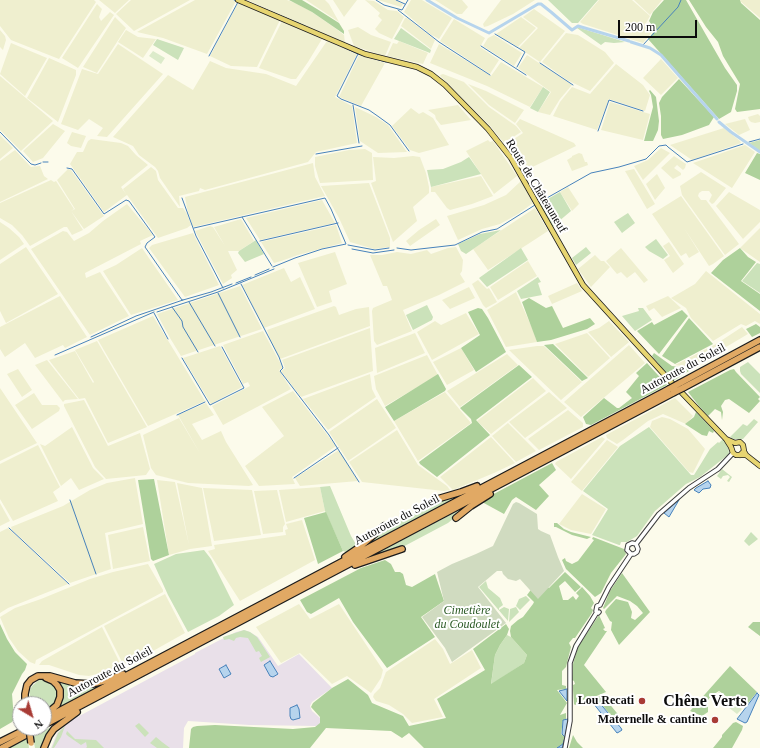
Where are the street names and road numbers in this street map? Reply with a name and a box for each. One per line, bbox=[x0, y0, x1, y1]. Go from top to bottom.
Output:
street label: Route de Châteauneuf bbox=[502, 137, 570, 235]
street label: Autoroute du Soleil bbox=[638, 340, 728, 398]
street label: Autoroute du Soleil bbox=[352, 491, 442, 549]
street label: Autoroute du Soleil bbox=[65, 643, 155, 701]

